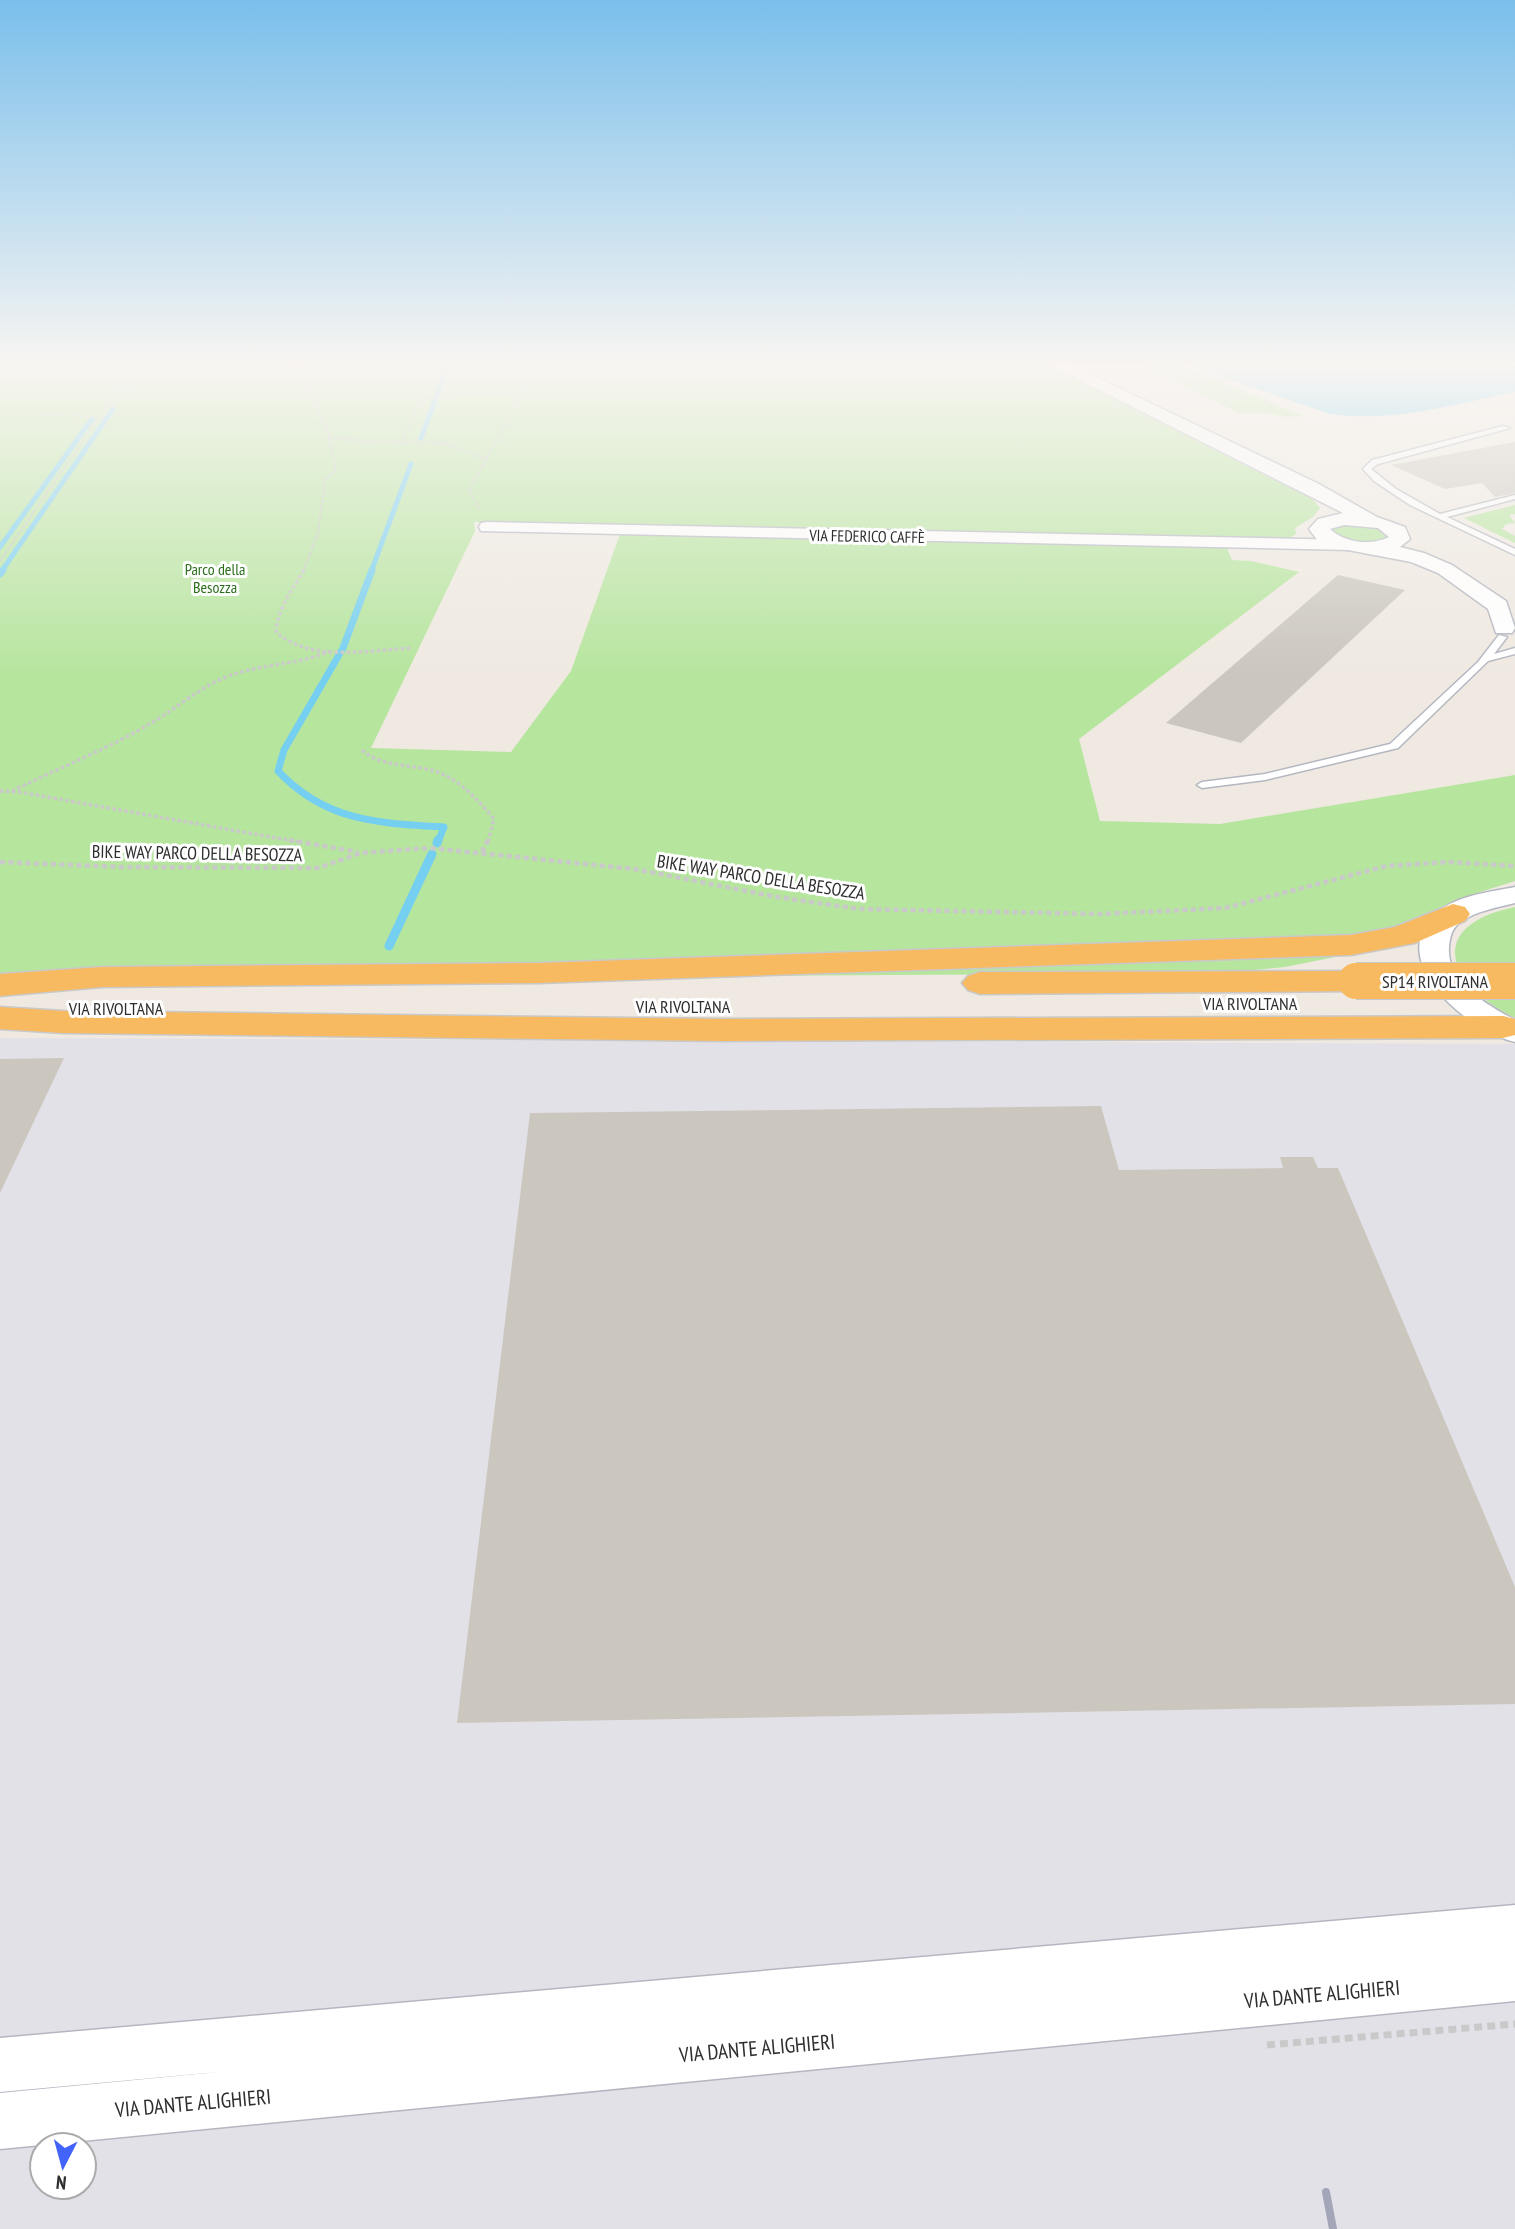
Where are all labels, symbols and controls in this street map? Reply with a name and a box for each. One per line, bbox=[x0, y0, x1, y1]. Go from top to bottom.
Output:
street label: VIA FEDERICO CAFFÈ bbox=[808, 525, 925, 547]
park label: Parco della Besozza bbox=[185, 559, 245, 597]
street label: BIKE WAY PARCO DELLA BESOZZA bbox=[92, 840, 303, 866]
street label: BIKE WAY PARCO DELLA BESOZZA bbox=[655, 849, 867, 905]
street label: SP14 RIVOLTANA bbox=[1382, 970, 1488, 993]
street label: VIA RIVOLTANA bbox=[1202, 992, 1298, 1015]
street label: VIA RIVOLTANA bbox=[635, 995, 731, 1018]
street label: VIA RIVOLTANA bbox=[68, 997, 164, 1020]
street label: VIA DANTE ALIGHIERI bbox=[1242, 1974, 1401, 2014]
street label: VIA DANTE ALIGHIERI bbox=[677, 2028, 836, 2068]
street label: VIA DANTE ALIGHIERI bbox=[113, 2083, 272, 2123]
north arrow bbox=[28, 2131, 98, 2201]
text: N bbox=[55, 2170, 68, 2195]

